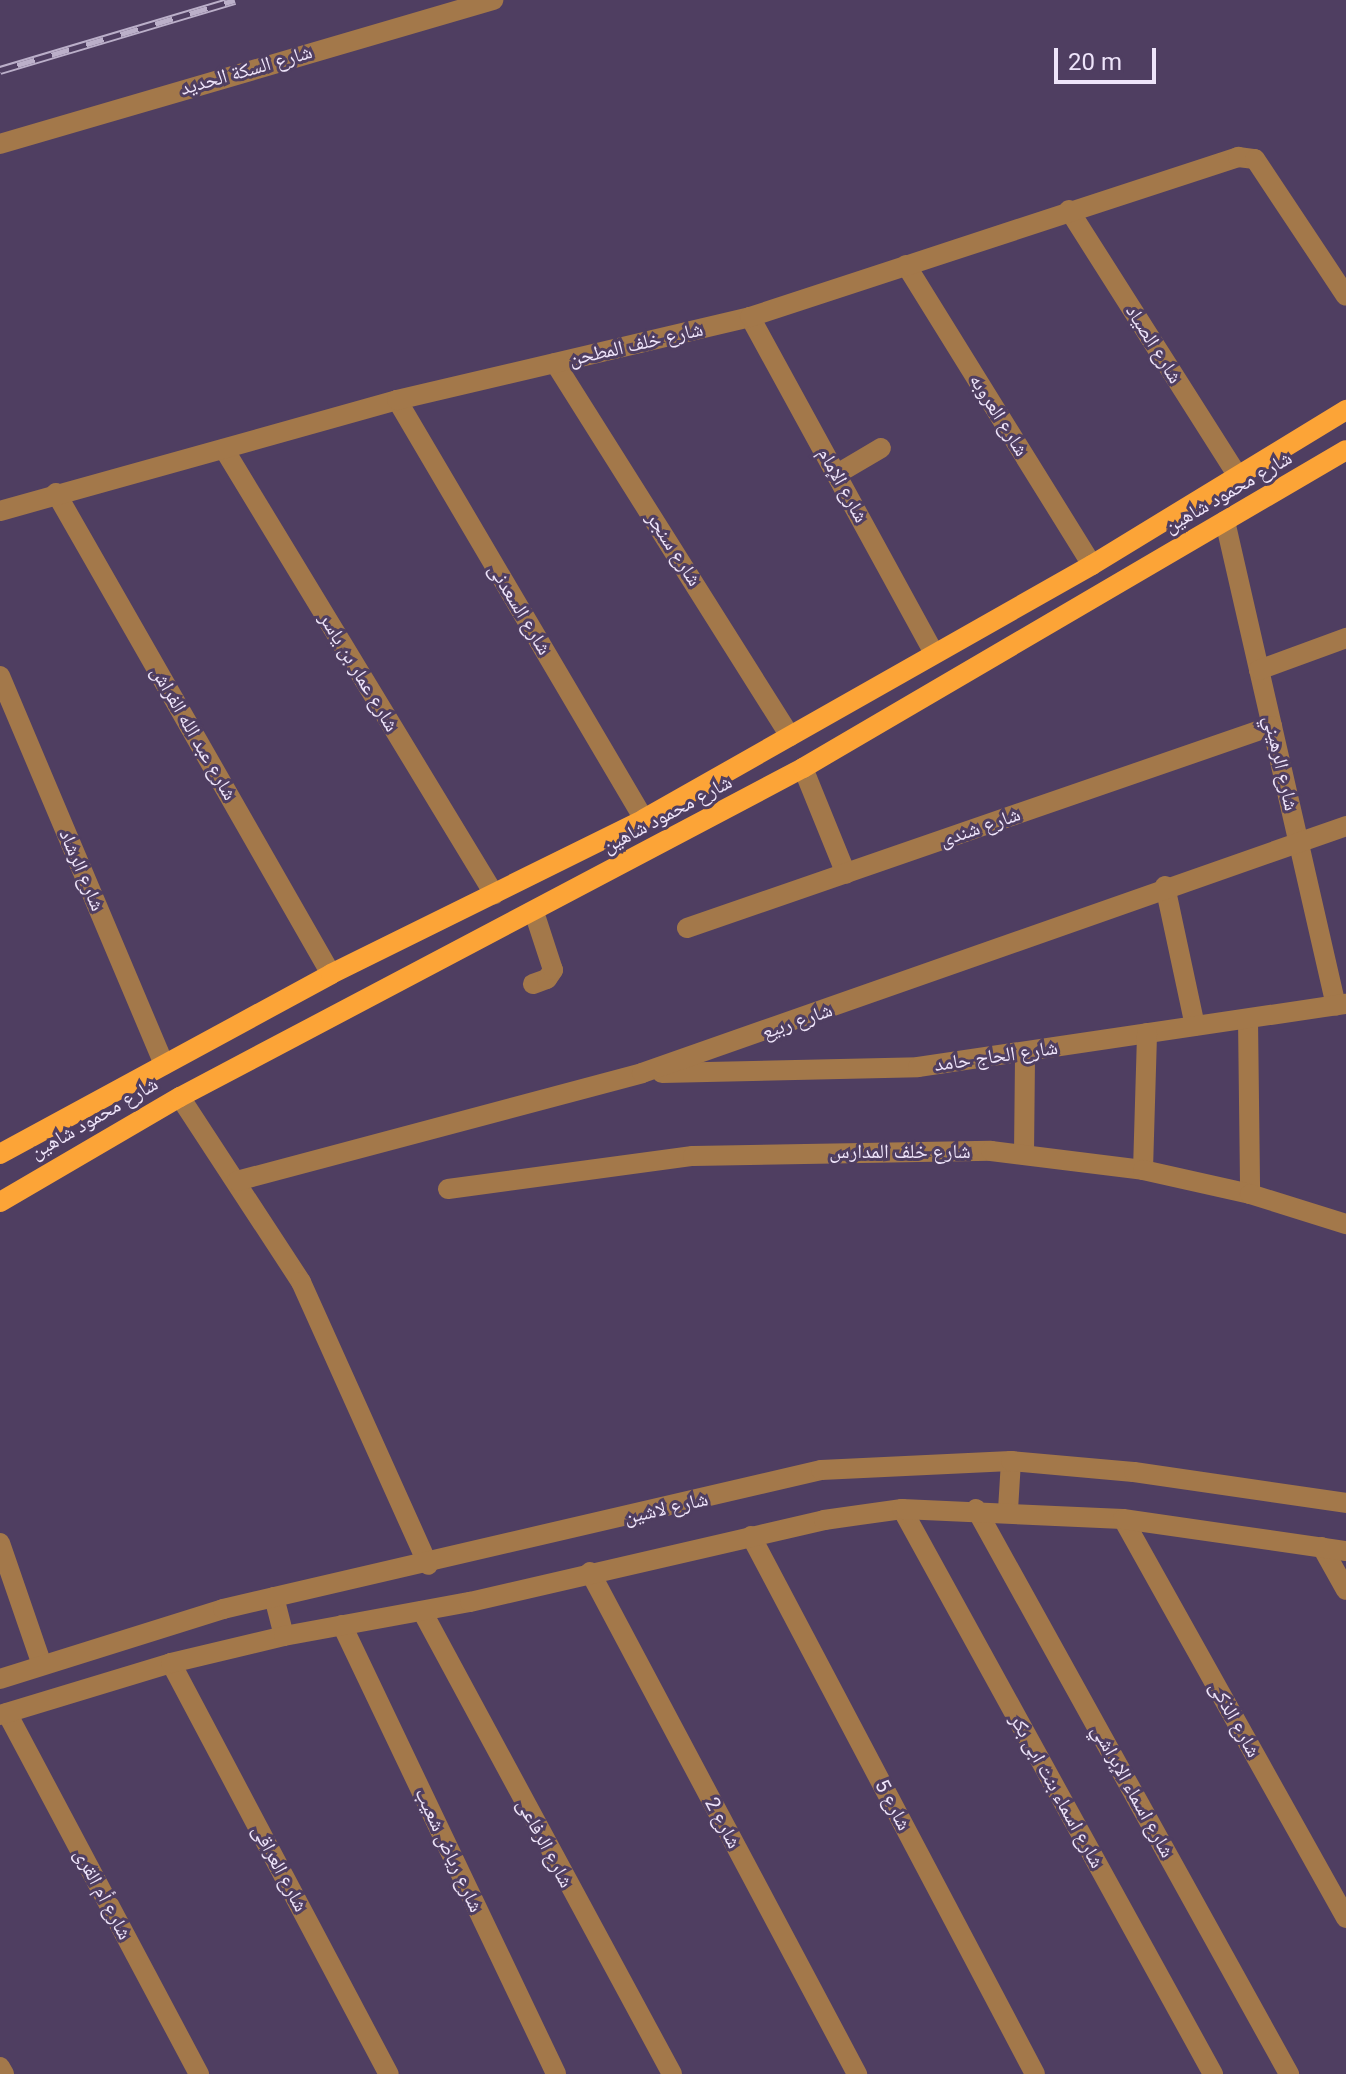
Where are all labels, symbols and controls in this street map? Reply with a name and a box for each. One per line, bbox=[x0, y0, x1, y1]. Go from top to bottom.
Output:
scale bar bbox=[1058, 32, 1160, 82]
street label: شارع السكة الحديد bbox=[177, 40, 315, 100]
text: 20 m bbox=[1068, 48, 1122, 76]
street label: شارع الصياد bbox=[1120, 300, 1188, 388]
street label: شارع خلف المطحن bbox=[567, 317, 705, 371]
street label: شارع العروبه bbox=[964, 370, 1034, 460]
street label: شارع الإمام bbox=[813, 443, 873, 527]
street label: شارع محمود شاهين bbox=[1160, 446, 1296, 538]
street label: شارع سنجر bbox=[641, 507, 707, 591]
street label: شارع السعدنى bbox=[483, 559, 557, 659]
street label: شارع عمار بن ياسر bbox=[314, 608, 404, 736]
street label: شارع عبد الله الفراش bbox=[146, 662, 242, 804]
street label: شارع الرهيني bbox=[1258, 713, 1304, 813]
street label: شارع محمود شاهين bbox=[598, 770, 736, 858]
street label: شارع شندى bbox=[936, 802, 1024, 852]
street label: شارع الرشاد bbox=[54, 825, 110, 915]
street label: شارع ربيع bbox=[759, 998, 835, 1044]
street label: شارع الحاج حامد bbox=[933, 1035, 1059, 1077]
street label: شارع محمود شاهين bbox=[26, 1072, 162, 1164]
street label: شارع خلف المدارس bbox=[829, 1139, 971, 1163]
street label: شارع لاشين bbox=[622, 1487, 710, 1529]
street label: شارع الذكى bbox=[1204, 1677, 1266, 1761]
street label: شارع اسماء بنت ابى بكر bbox=[1005, 1710, 1109, 1872]
street label: شارع اسماء الإبراشي bbox=[1087, 1720, 1179, 1862]
street label: شارع 5 bbox=[870, 1775, 916, 1835]
street label: شارع رياض شعيب bbox=[410, 1784, 488, 1916]
street label: شارع 2 bbox=[700, 1793, 746, 1853]
street label: شارع الرفاعى bbox=[512, 1794, 578, 1892]
street label: شارع العراقى bbox=[247, 1820, 313, 1916]
street label: شارع أم القرى bbox=[69, 1844, 137, 1944]

